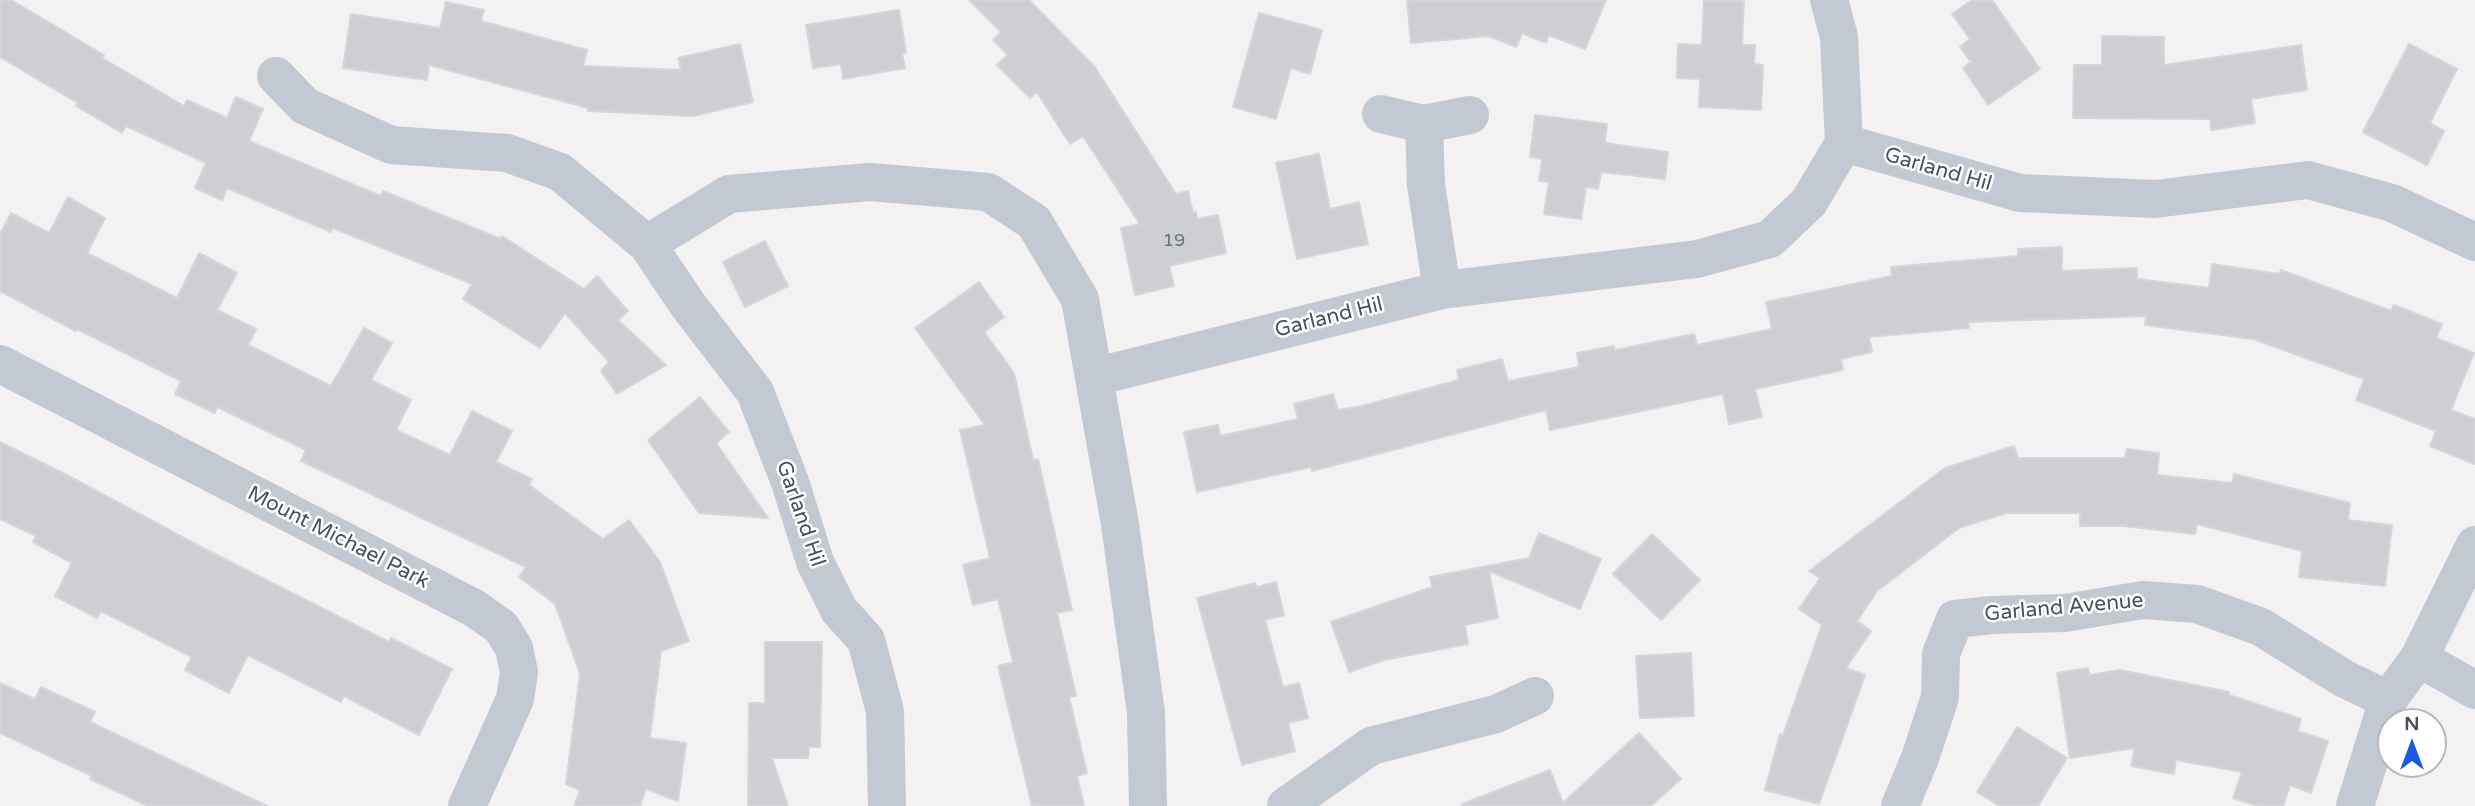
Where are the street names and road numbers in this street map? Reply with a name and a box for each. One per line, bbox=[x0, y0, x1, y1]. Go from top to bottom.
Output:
street label: Garland Hil bbox=[1881, 143, 1995, 197]
street label: Garland Hil bbox=[1272, 292, 1386, 344]
street label: Garland Hil bbox=[770, 458, 830, 570]
street label: Mount Michael Park bbox=[243, 481, 433, 595]
street label: Garland Avenue bbox=[1983, 589, 2145, 627]

